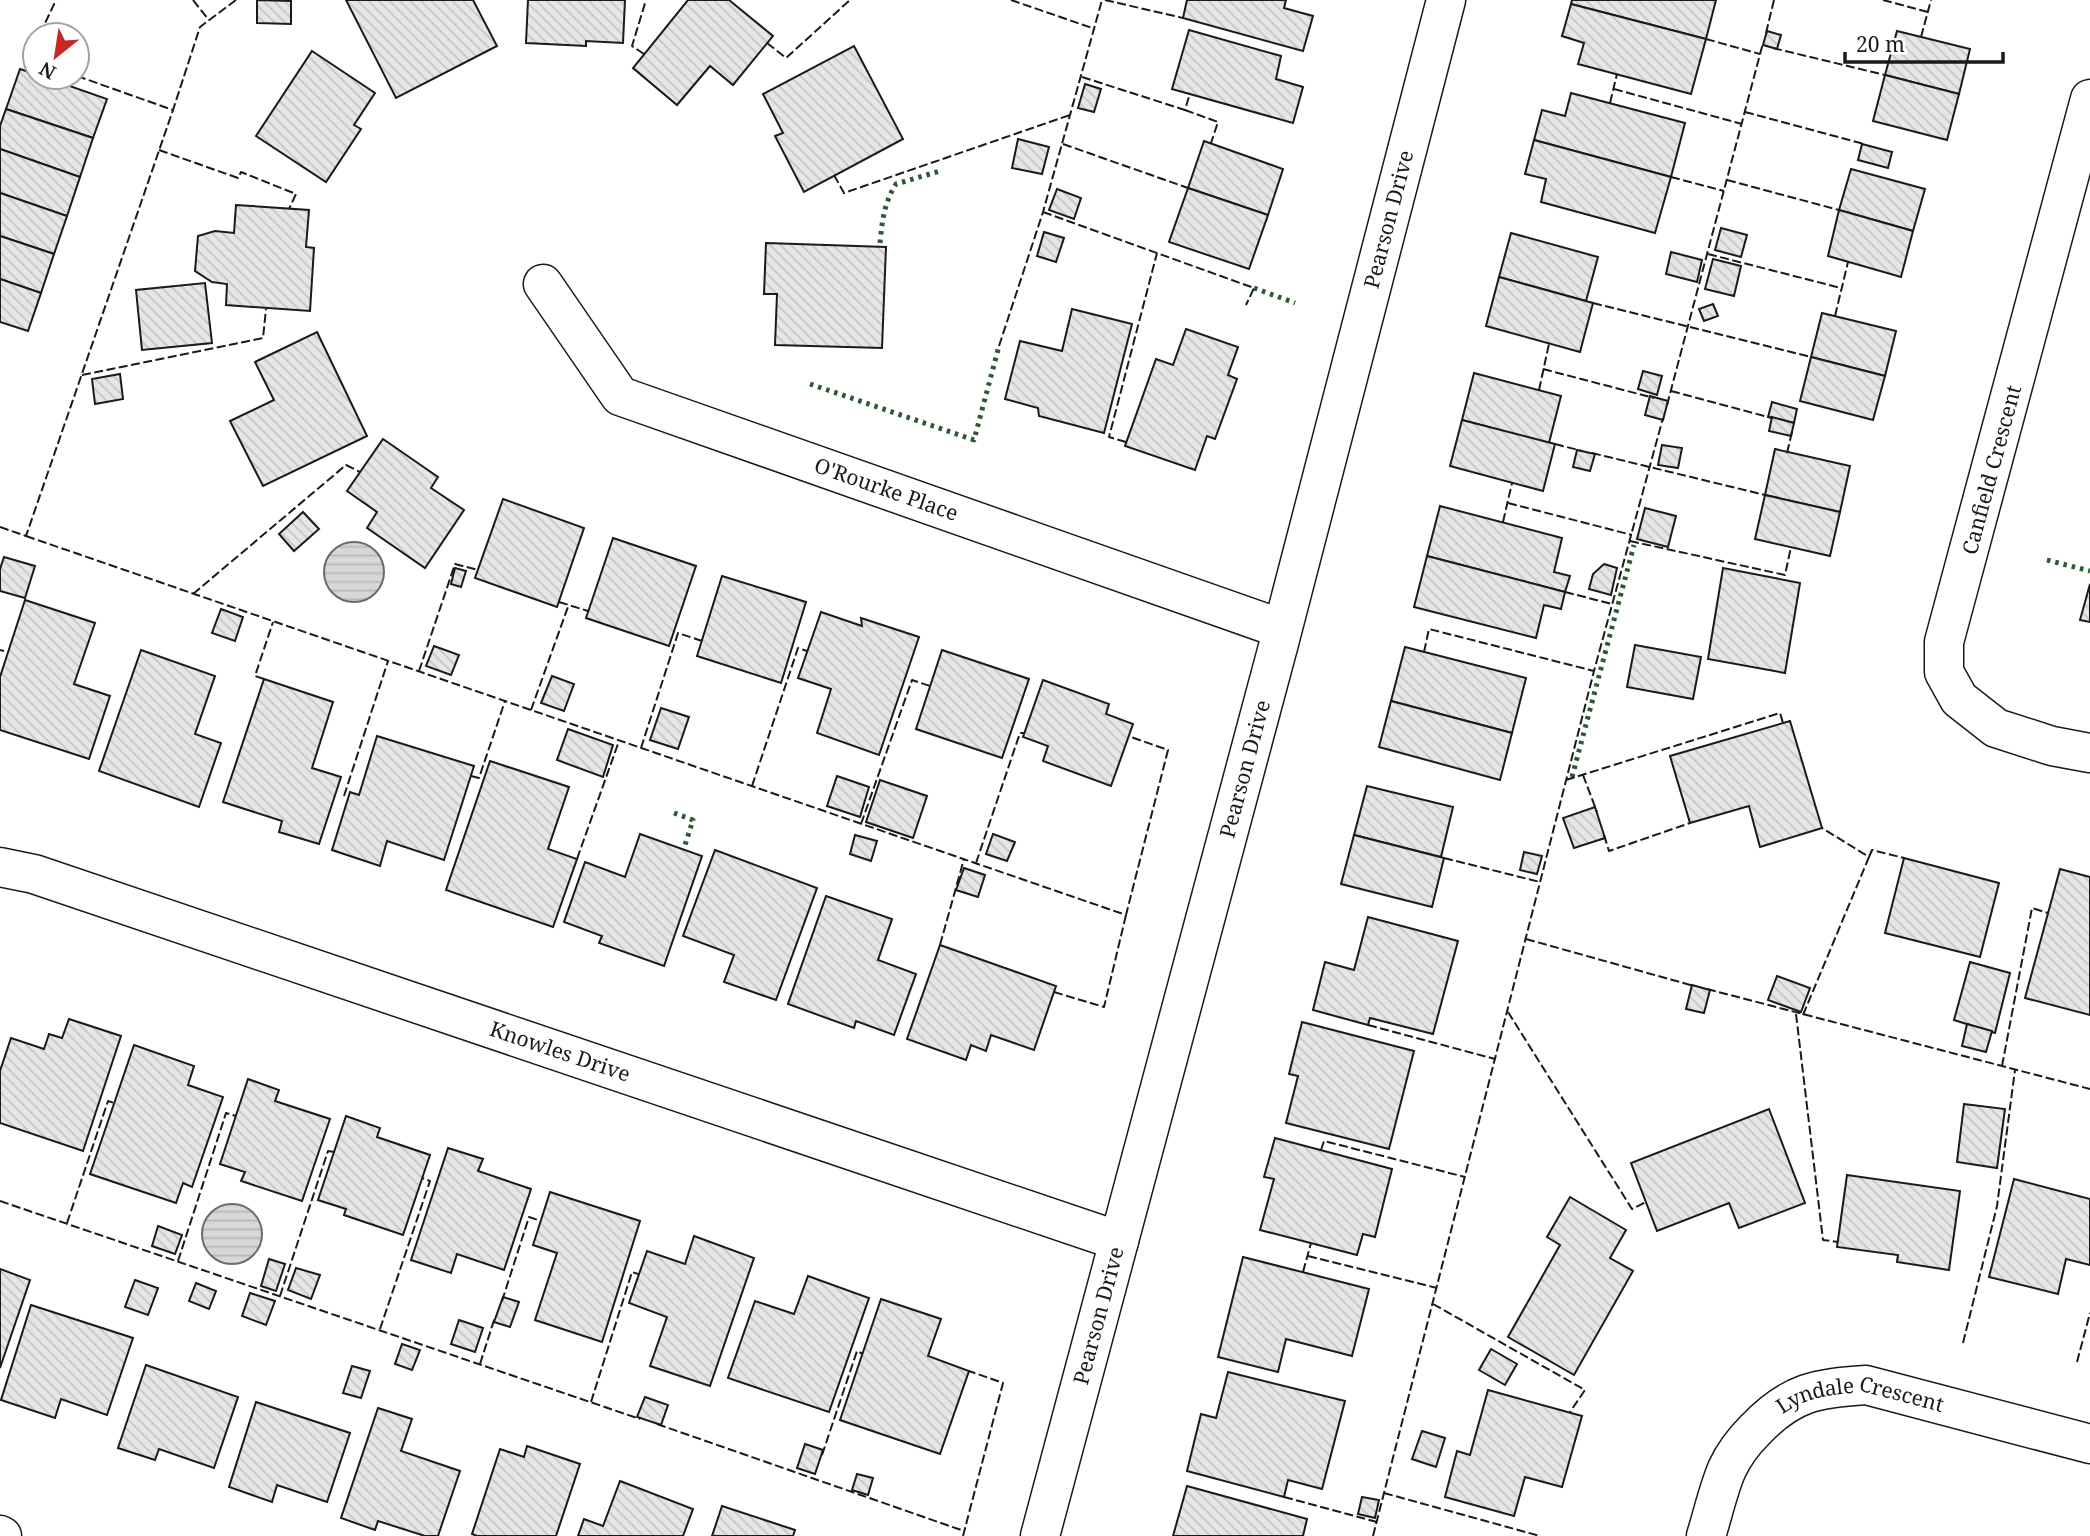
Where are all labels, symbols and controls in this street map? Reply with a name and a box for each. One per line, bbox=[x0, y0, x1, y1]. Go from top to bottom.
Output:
north arrow bbox=[21, 21, 91, 91]
scale bar bbox=[1845, 21, 2002, 65]
text: 20 m bbox=[1856, 30, 1905, 58]
text: N bbox=[34, 56, 60, 86]
street label: Pearson Drive bbox=[1357, 147, 1419, 291]
street label: Canfield Crescent bbox=[1955, 382, 2027, 558]
street label: O'Rourke Place bbox=[811, 451, 962, 527]
street label: Pearson Drive bbox=[1212, 697, 1276, 841]
street label: Knowles Drive bbox=[486, 1014, 634, 1088]
street label: Pearson Drive bbox=[1066, 1243, 1130, 1388]
street label: Lyndale Crescent bbox=[1770, 1369, 1947, 1420]

